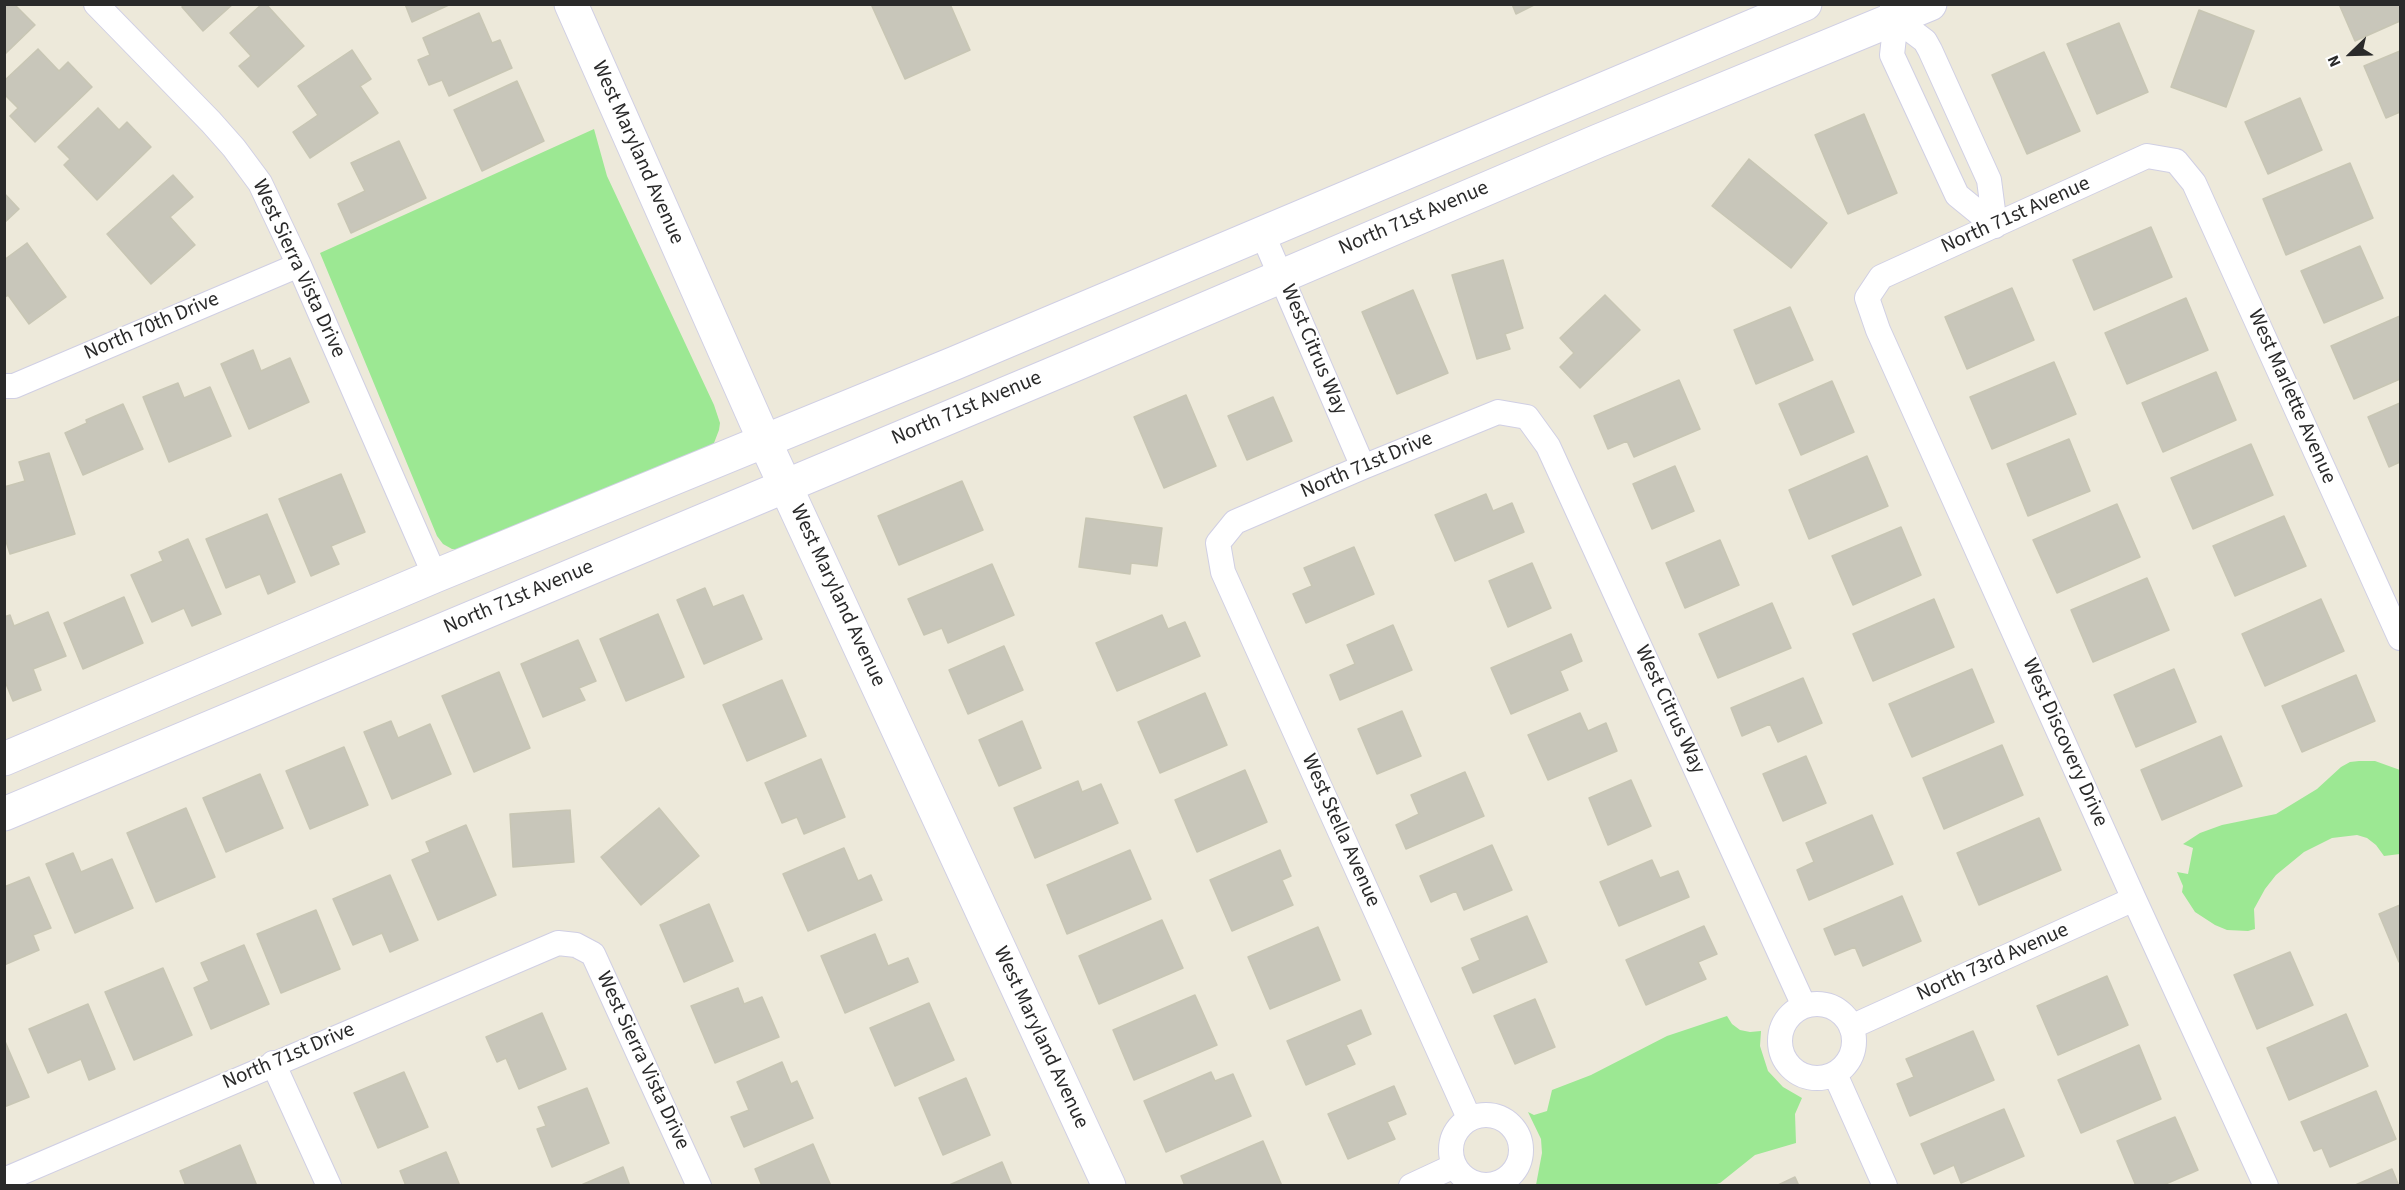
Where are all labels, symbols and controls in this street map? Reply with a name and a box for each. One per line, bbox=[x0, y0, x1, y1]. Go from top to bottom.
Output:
north arrow bbox=[2321, 24, 2381, 84]
text: N bbox=[2322, 52, 2347, 70]
street label: West Maryland Avenue bbox=[585, 57, 689, 249]
street label: North 71st Avenue bbox=[1938, 172, 2094, 260]
street label: West Sierra Vista Drive bbox=[246, 176, 350, 362]
street label: North 71st Avenue bbox=[1335, 176, 1493, 262]
street label: West Citrus Way bbox=[1274, 281, 1352, 419]
street label: North 70th Drive bbox=[81, 287, 223, 367]
street label: West Marlette Avenue bbox=[2241, 306, 2341, 488]
street label: North 71st Avenue bbox=[888, 366, 1046, 452]
street label: North 71st Drive bbox=[1297, 427, 1437, 505]
street label: West Maryland Avenue bbox=[784, 501, 890, 691]
street label: North 71st Avenue bbox=[440, 555, 598, 641]
street label: West Citrus Way bbox=[1628, 642, 1710, 778]
street label: West Discovery Drive bbox=[2016, 655, 2112, 831]
street label: West Stella Avenue bbox=[1295, 751, 1385, 911]
street label: North 73rd Avenue bbox=[1913, 918, 2073, 1008]
street label: West Maryland Avenue bbox=[987, 943, 1093, 1133]
street label: West Sierra Vista Drive bbox=[590, 968, 694, 1154]
street label: North 71st Drive bbox=[219, 1018, 359, 1096]

